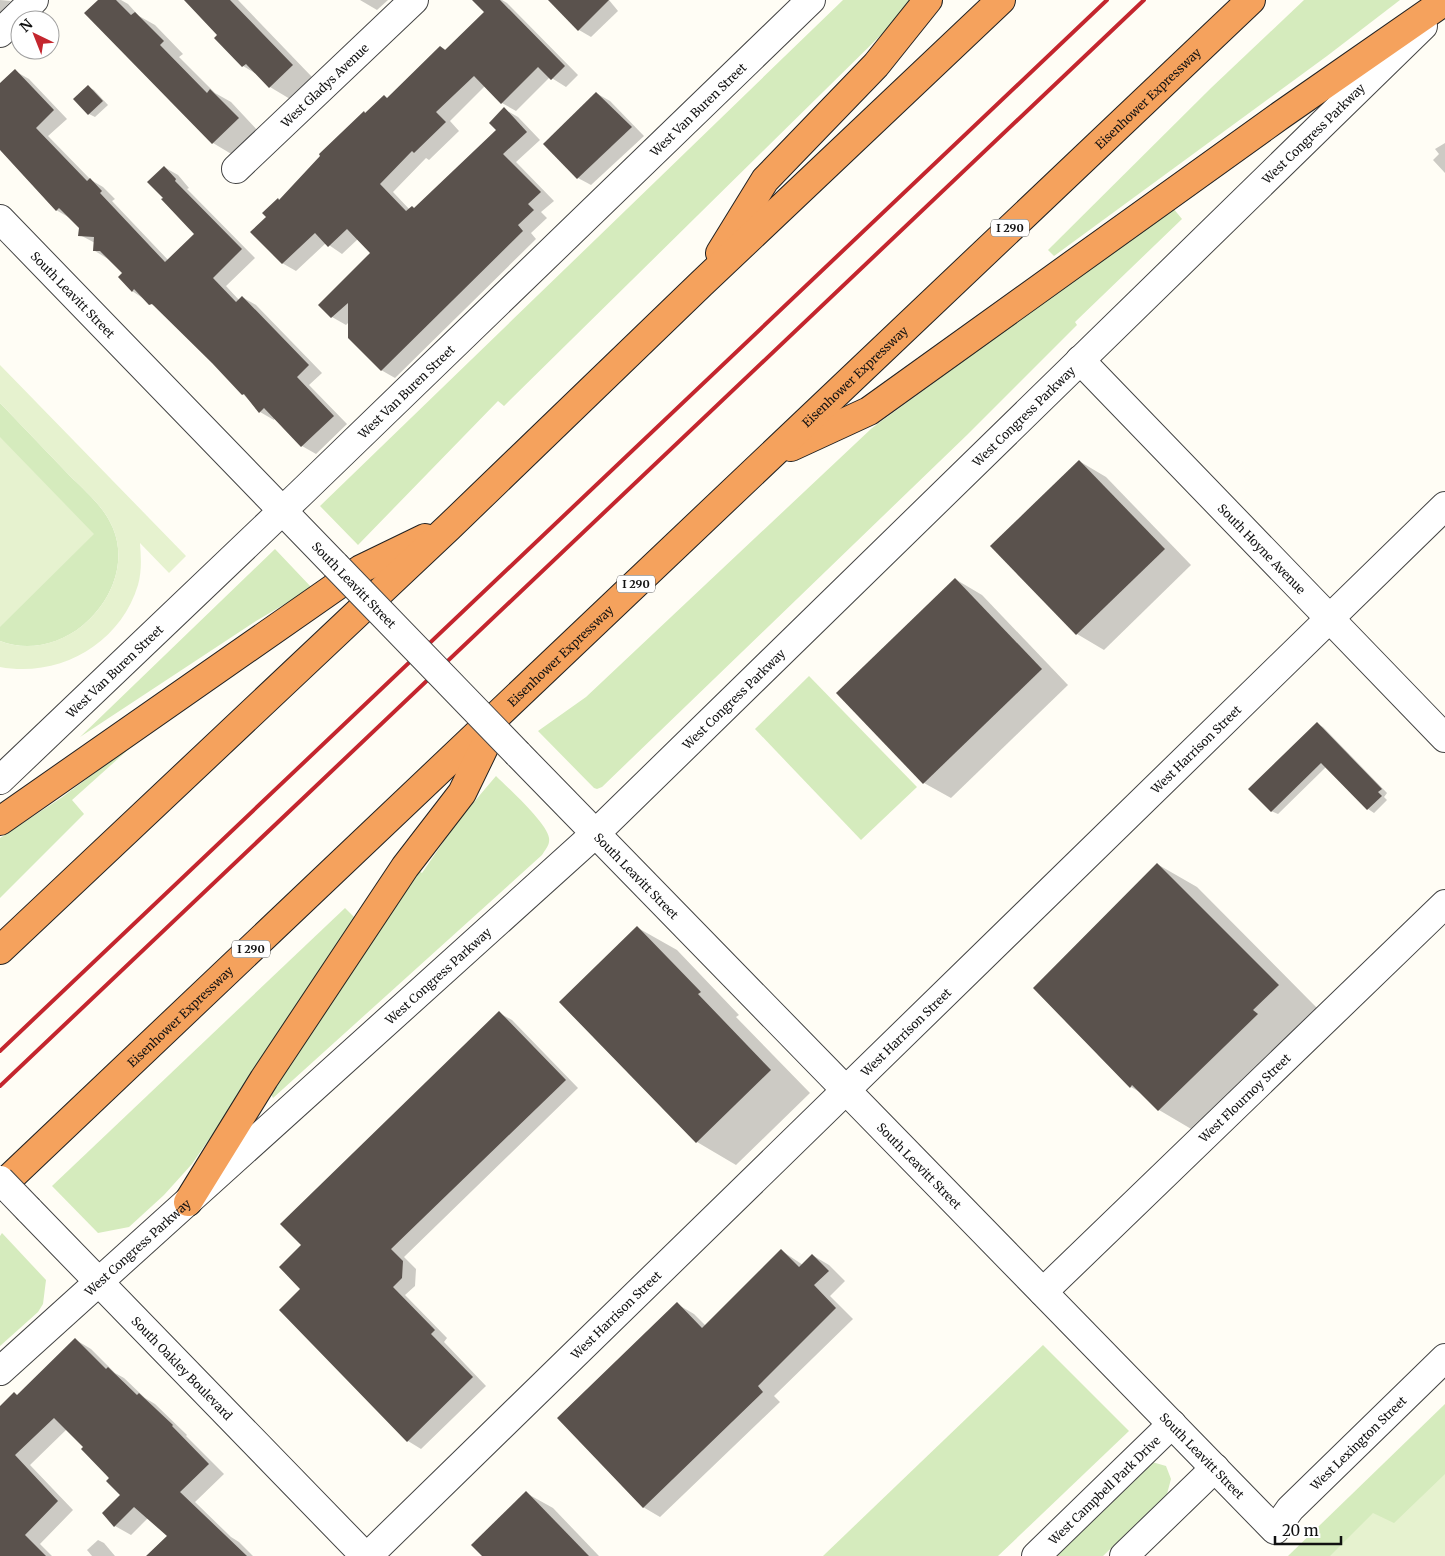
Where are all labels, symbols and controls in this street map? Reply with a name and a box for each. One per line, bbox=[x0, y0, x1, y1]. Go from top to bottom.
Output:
north arrow bbox=[10, 10, 60, 60]
text: N bbox=[16, 15, 36, 36]
street label: West Gladys Avenue bbox=[277, 40, 371, 131]
street label: Eisenhower Expressway bbox=[1092, 44, 1204, 152]
street label: West Van Buren Street bbox=[646, 59, 749, 160]
street label: West Congress Parkway bbox=[1258, 80, 1368, 187]
road number: I 290 bbox=[991, 220, 1029, 237]
street label: South Leavitt Street bbox=[28, 248, 118, 341]
street label: Eisenhower Expressway bbox=[799, 323, 911, 430]
street label: West Van Buren Street bbox=[354, 341, 457, 442]
street label: West Congress Parkway bbox=[968, 363, 1078, 470]
street label: South Hoyne Avenue bbox=[1215, 500, 1309, 597]
street label: South Leavitt Street bbox=[309, 539, 399, 632]
road number: I 290 bbox=[617, 576, 655, 592]
street label: Eisenhower Expressway bbox=[504, 602, 616, 709]
street label: West Van Buren Street bbox=[62, 621, 166, 721]
street label: West Congress Parkway bbox=[678, 646, 788, 753]
street label: West Harrison Street bbox=[1147, 702, 1244, 797]
street label: South Leavitt Street bbox=[591, 829, 682, 922]
street label: West Congress Parkway bbox=[381, 924, 494, 1028]
road number: I 290 bbox=[232, 941, 270, 958]
street label: Eisenhower Expressway bbox=[124, 963, 236, 1070]
street label: West Harrison Street bbox=[857, 984, 954, 1080]
street label: West Flournoy Street bbox=[1195, 1050, 1294, 1146]
street label: South Leavitt Street bbox=[874, 1119, 965, 1212]
street label: West Congress Parkway bbox=[81, 1195, 193, 1299]
street label: West Harrison Street bbox=[567, 1267, 664, 1362]
street label: South Oakley Boulevard bbox=[129, 1313, 236, 1423]
street label: West Lexington Street bbox=[1306, 1392, 1409, 1493]
street label: South Leavitt Street bbox=[1157, 1409, 1248, 1502]
street label: West Campbell Park Drive bbox=[1045, 1432, 1163, 1548]
scale bar bbox=[1275, 1514, 1341, 1546]
text: 20 m bbox=[1282, 1521, 1319, 1540]

